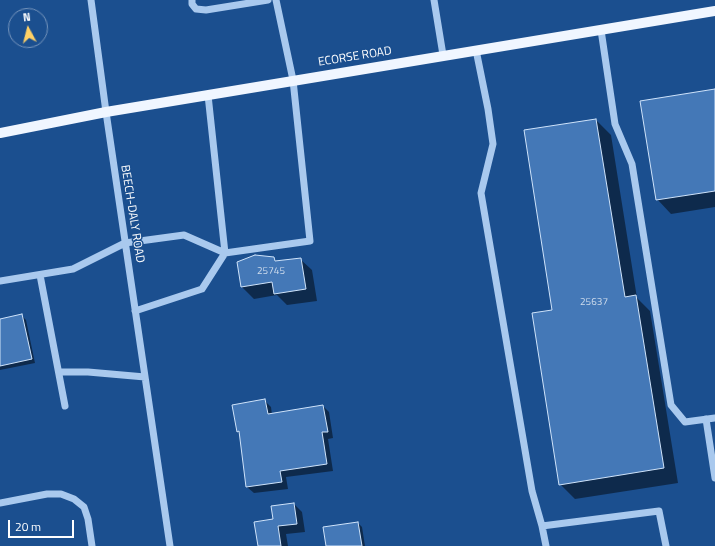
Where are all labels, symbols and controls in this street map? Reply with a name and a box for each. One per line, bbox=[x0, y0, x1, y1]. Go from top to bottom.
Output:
north arrow bbox=[8, 8, 48, 48]
text: N bbox=[22, 9, 31, 25]
street label: ECORSE ROAD bbox=[317, 44, 393, 70]
street label: BEECH-DALY ROAD bbox=[117, 164, 147, 264]
house number: 25745 bbox=[257, 266, 285, 278]
house number: 25637 bbox=[580, 297, 608, 309]
scale bar bbox=[10, 512, 76, 538]
text: 20 m bbox=[15, 517, 41, 536]

